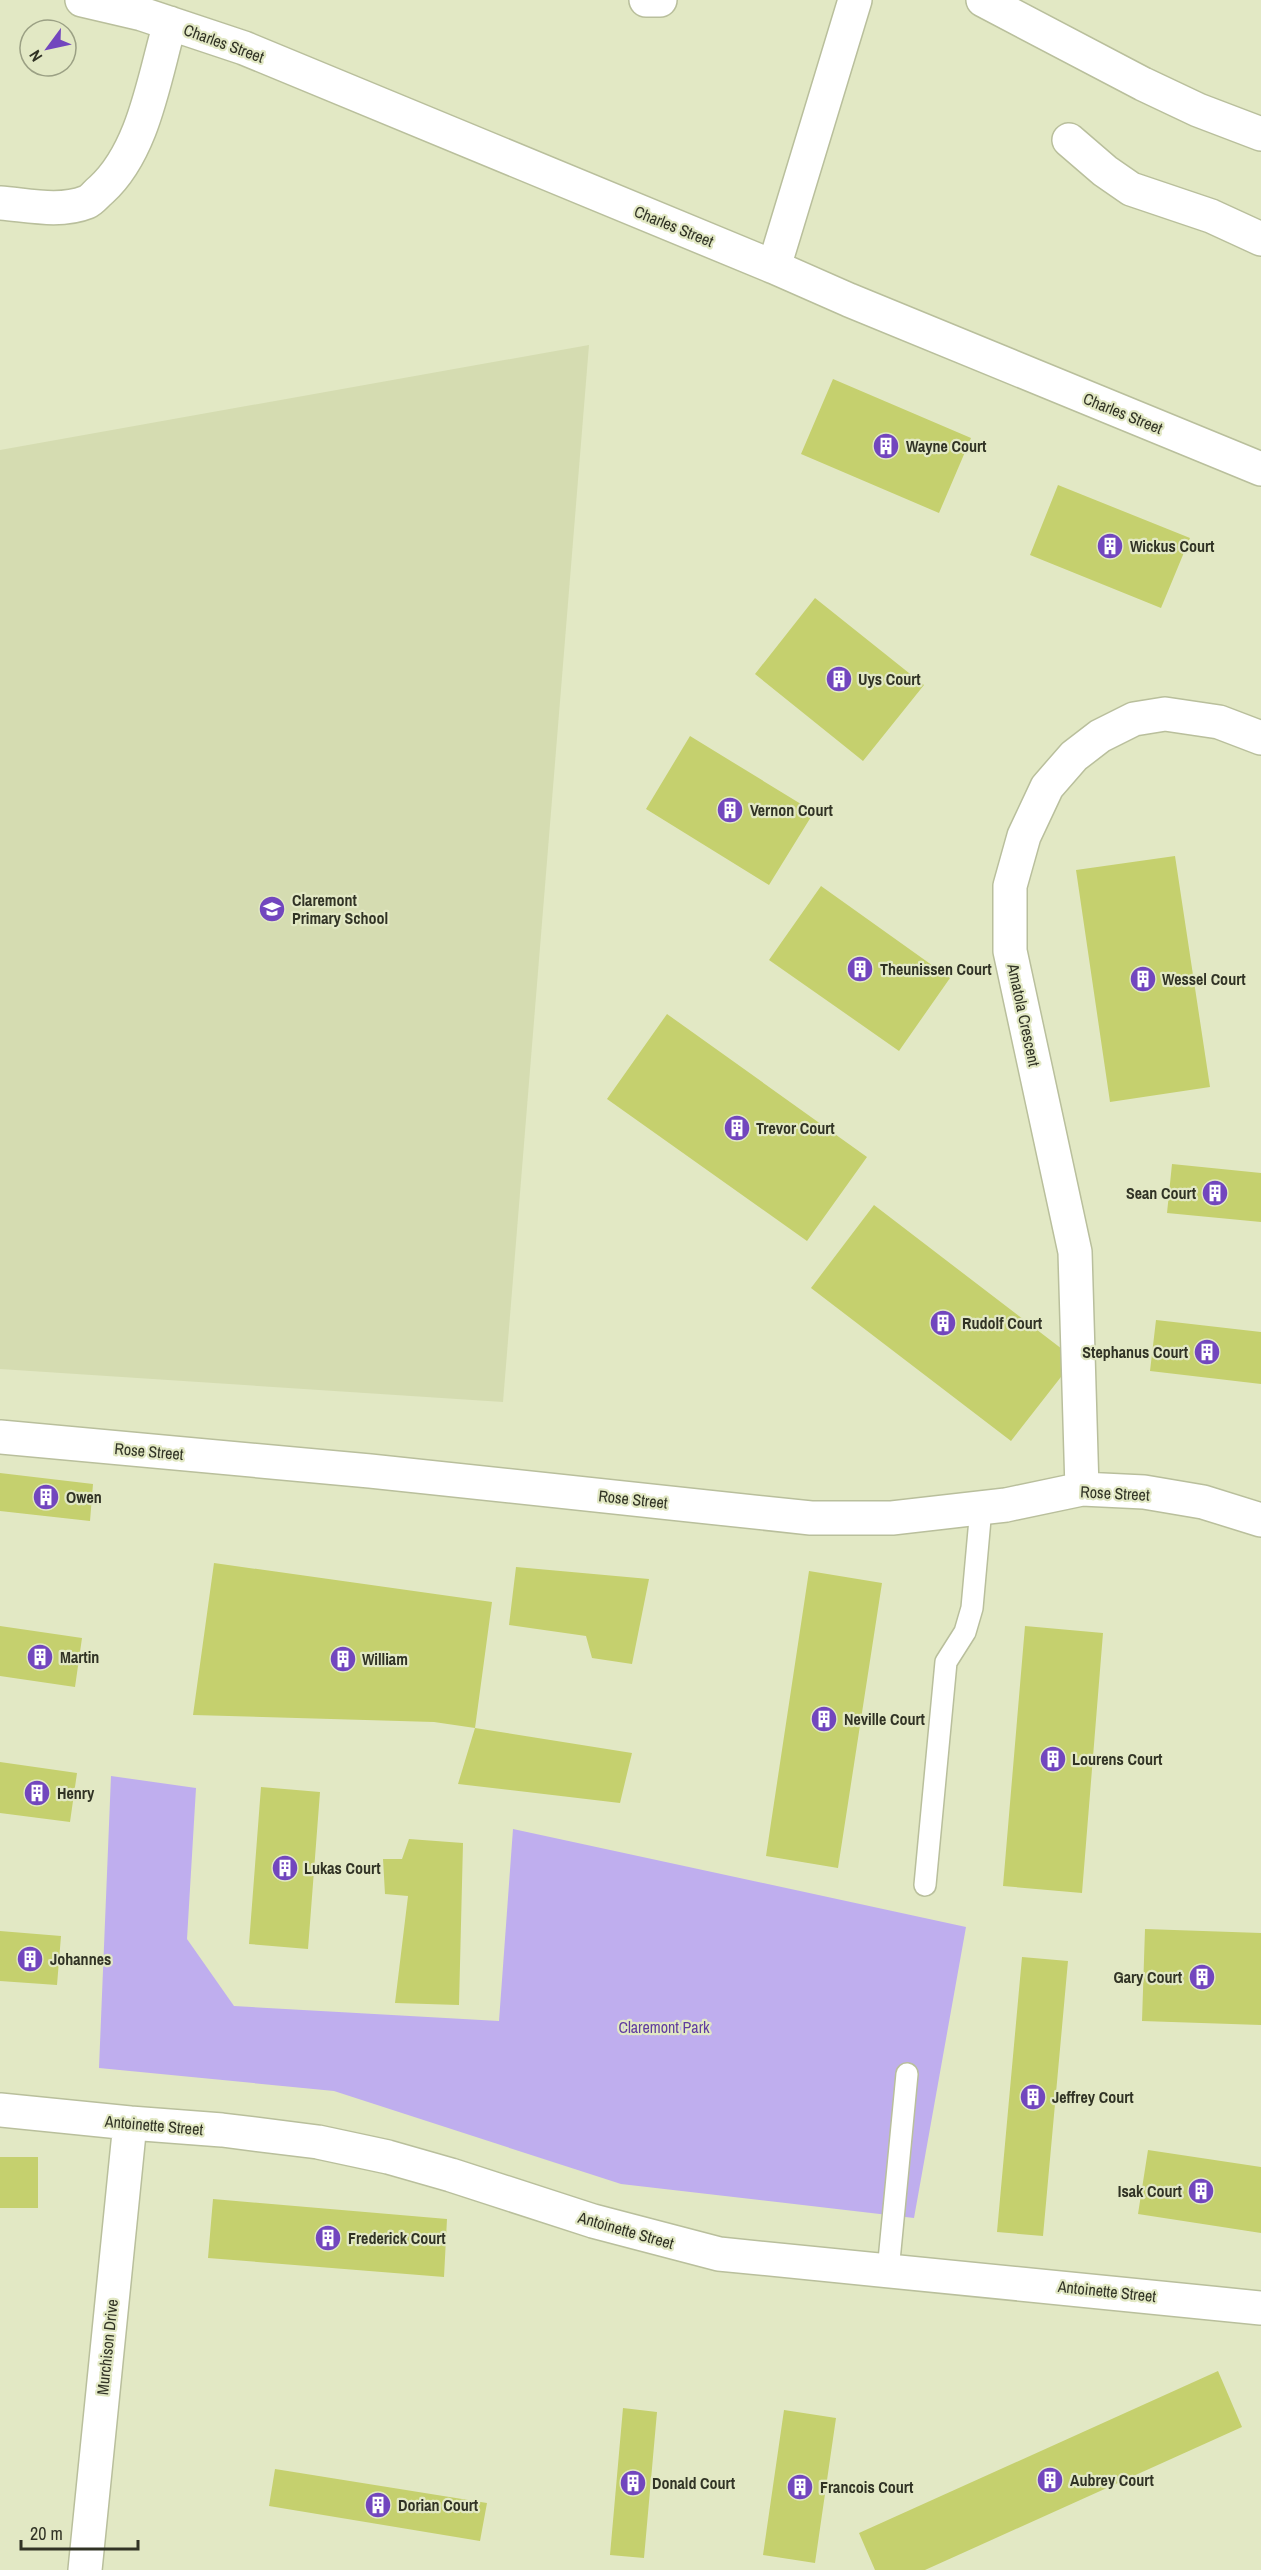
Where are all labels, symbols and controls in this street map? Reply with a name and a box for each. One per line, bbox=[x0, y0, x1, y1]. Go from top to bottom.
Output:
north arrow bbox=[18, 18, 78, 78]
street label: Charles Street bbox=[181, 18, 267, 68]
text: N bbox=[24, 46, 47, 66]
street label: Charles Street bbox=[631, 200, 717, 252]
street label: Charles Street bbox=[1080, 387, 1166, 439]
building icon: Wayne Court bbox=[871, 431, 901, 461]
place label: Wayne Court bbox=[906, 435, 987, 457]
building icon: Wickus Court bbox=[1095, 531, 1125, 561]
place label: Wickus Court bbox=[1130, 535, 1215, 557]
building icon: Uys Court bbox=[824, 664, 854, 694]
place label: Uys Court bbox=[858, 668, 921, 690]
building icon: Vernon Court bbox=[715, 795, 745, 825]
place label: Vernon Court bbox=[750, 799, 833, 821]
place label: Claremont Primary School bbox=[292, 889, 388, 929]
school or university icon: Claremont Primary School bbox=[257, 894, 287, 924]
building icon: Theunissen Court bbox=[845, 954, 875, 984]
place label: Theunissen Court bbox=[880, 958, 992, 980]
street label: Amatola Crescent bbox=[1002, 961, 1046, 1069]
building icon: Wessel Court bbox=[1128, 964, 1158, 994]
place label: Wessel Court bbox=[1162, 968, 1246, 990]
building icon: Trevor Court bbox=[722, 1113, 752, 1143]
place label: Trevor Court bbox=[756, 1117, 835, 1139]
building icon: Sean Court bbox=[1200, 1178, 1230, 1208]
place label: Sean Court bbox=[1126, 1182, 1197, 1204]
building icon: Rudolf Court bbox=[928, 1308, 958, 1338]
place label: Rudolf Court bbox=[962, 1312, 1043, 1334]
building icon: Stephanus Court bbox=[1192, 1337, 1222, 1367]
place label: Stephanus Court bbox=[1082, 1341, 1189, 1363]
street label: Rose Street bbox=[114, 1437, 185, 1465]
street label: Rose Street bbox=[1080, 1480, 1151, 1506]
building icon: Owen bbox=[31, 1482, 61, 1512]
street label: Rose Street bbox=[597, 1484, 669, 1514]
place label: Owen bbox=[66, 1486, 102, 1508]
building icon: Martin bbox=[25, 1642, 55, 1672]
building icon: William bbox=[328, 1644, 358, 1674]
place label: Martin bbox=[60, 1646, 99, 1668]
place label: William bbox=[362, 1648, 408, 1670]
building icon: Neville Court bbox=[809, 1704, 839, 1734]
place label: Neville Court bbox=[844, 1708, 926, 1730]
building icon: Lourens Court bbox=[1038, 1744, 1068, 1774]
place label: Lourens Court bbox=[1072, 1748, 1163, 1770]
building icon: Henry bbox=[22, 1778, 52, 1808]
place label: Henry bbox=[57, 1782, 95, 1804]
building icon: Lukas Court bbox=[270, 1853, 300, 1883]
place label: Lukas Court bbox=[304, 1857, 381, 1879]
building icon: Johannes bbox=[15, 1944, 45, 1974]
place label: Johannes bbox=[50, 1948, 111, 1970]
building icon: Gary Court bbox=[1187, 1962, 1217, 1992]
place label: Gary Court bbox=[1113, 1966, 1183, 1988]
park label: Claremont Park bbox=[618, 2016, 710, 2038]
building icon: Jeffrey Court bbox=[1018, 2082, 1048, 2112]
place label: Jeffrey Court bbox=[1052, 2086, 1134, 2108]
street label: Antoinette Street bbox=[103, 2110, 204, 2140]
building icon: Isak Court bbox=[1186, 2176, 1216, 2206]
place label: Isak Court bbox=[1118, 2180, 1183, 2202]
street label: Antoinette Street bbox=[575, 2206, 677, 2254]
building icon: Frederick Court bbox=[313, 2223, 343, 2253]
place label: Frederick Court bbox=[348, 2227, 446, 2249]
street label: Antoinette Street bbox=[1056, 2275, 1157, 2307]
street label: Murchison Drive bbox=[91, 2298, 123, 2396]
building icon: Aubrey Court bbox=[1035, 2465, 1065, 2495]
building icon: Donald Court bbox=[618, 2468, 648, 2498]
place label: Aubrey Court bbox=[1070, 2469, 1154, 2491]
place label: Donald Court bbox=[652, 2472, 736, 2494]
building icon: Francois Court bbox=[785, 2472, 815, 2502]
place label: Francois Court bbox=[820, 2476, 914, 2498]
building icon: Dorian Court bbox=[363, 2490, 393, 2520]
place label: Dorian Court bbox=[398, 2494, 479, 2516]
scale bar bbox=[21, 2513, 138, 2551]
text: 20 m bbox=[30, 2521, 63, 2546]

